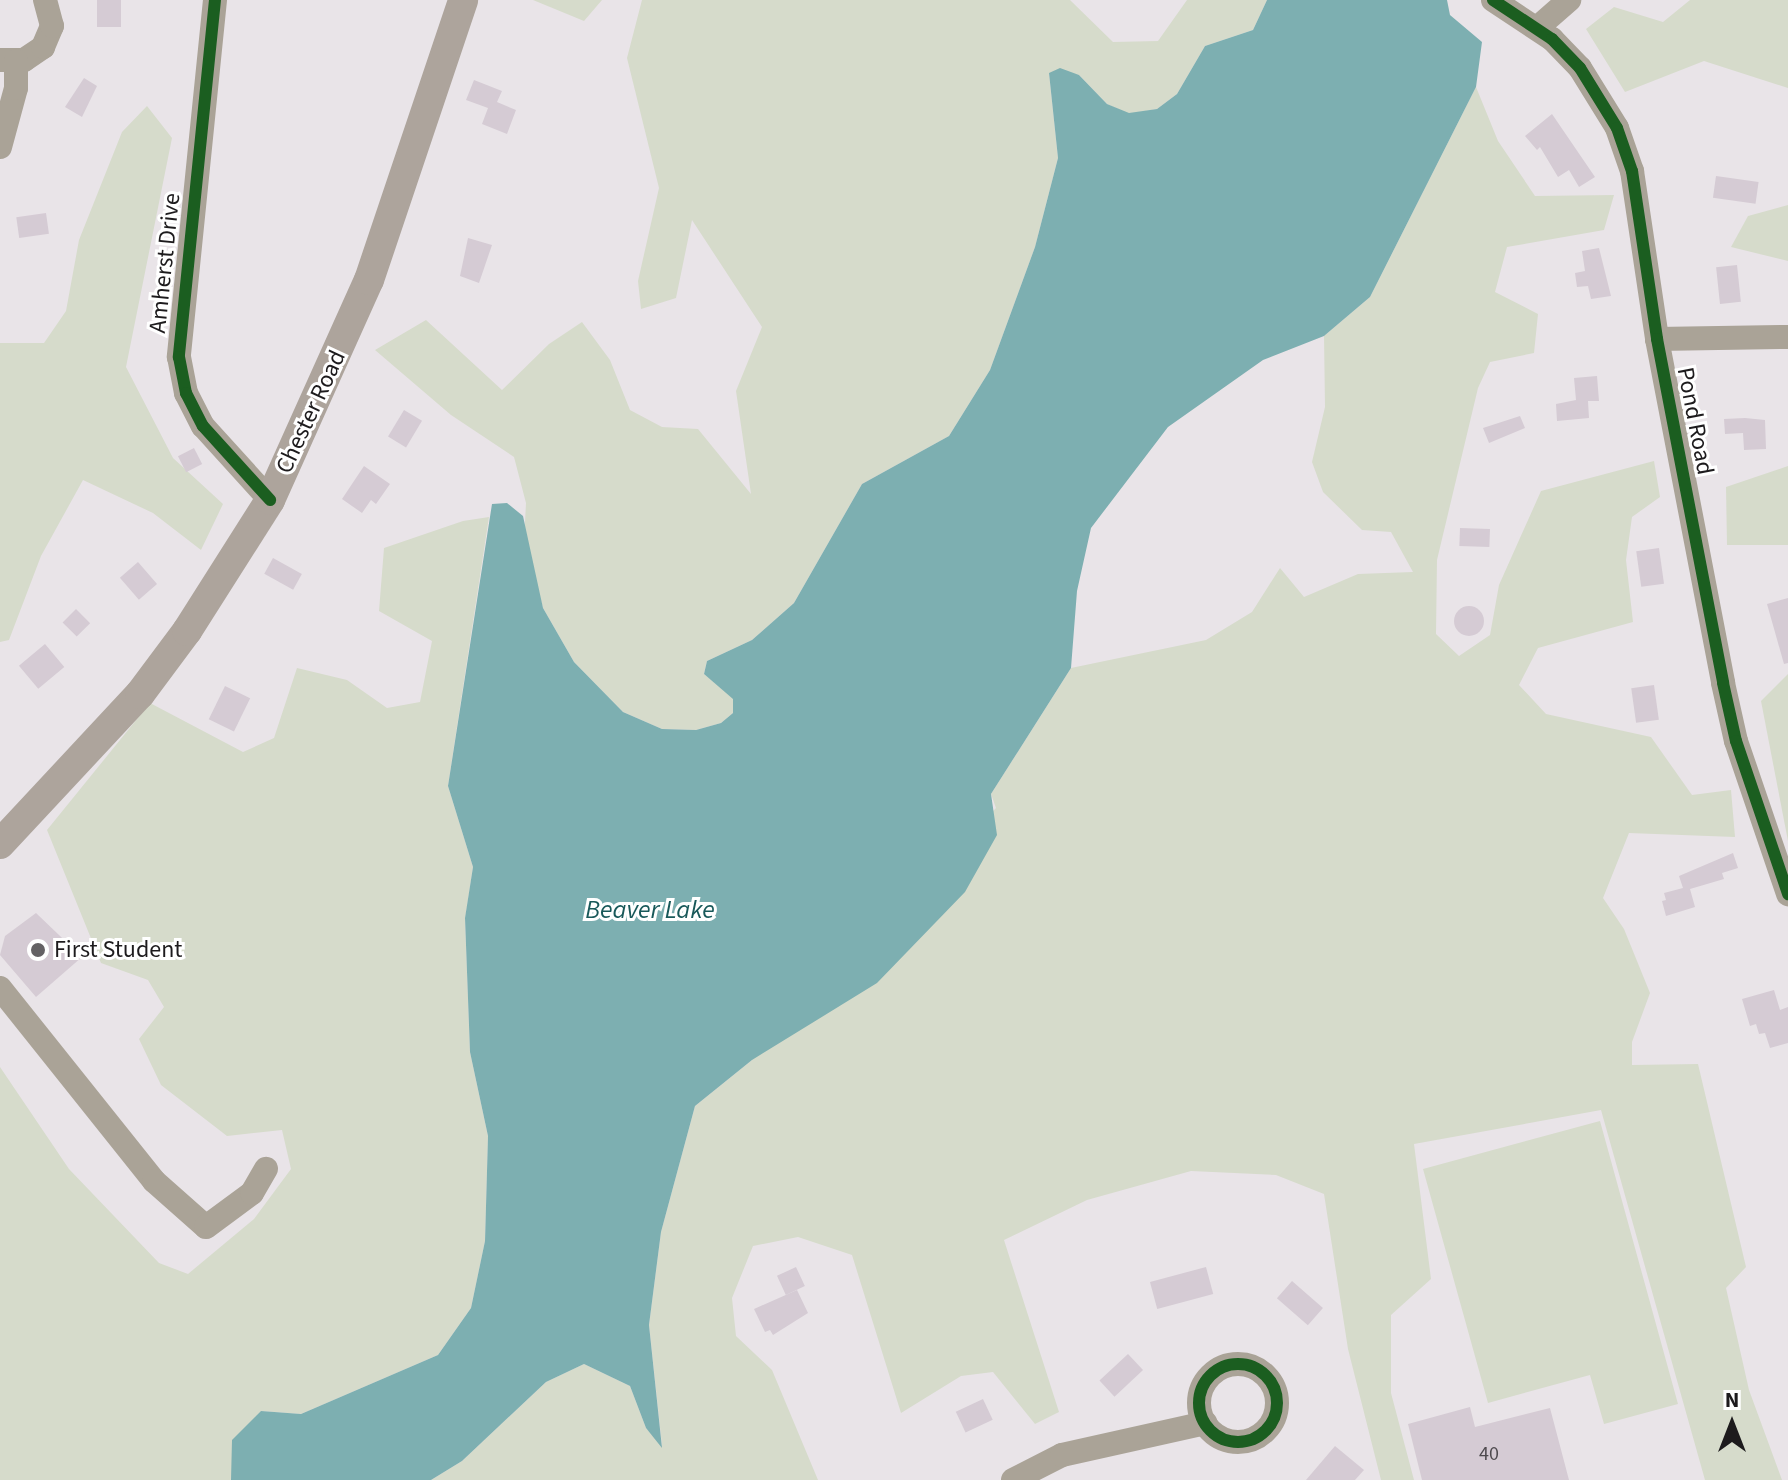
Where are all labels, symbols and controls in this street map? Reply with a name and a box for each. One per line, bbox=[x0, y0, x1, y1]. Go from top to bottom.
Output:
street label: Amherst Drive bbox=[143, 192, 187, 334]
street label: Chester Road bbox=[270, 346, 352, 478]
street label: Pond Road bbox=[1670, 365, 1720, 477]
water label: Beaver Lake bbox=[585, 894, 715, 926]
place label: First Student bbox=[54, 936, 182, 964]
marker: First Student bbox=[29, 941, 47, 959]
north arrow bbox=[1692, 1384, 1772, 1464]
text: N bbox=[1725, 1384, 1739, 1416]
house number: 40 bbox=[1479, 1442, 1499, 1466]

